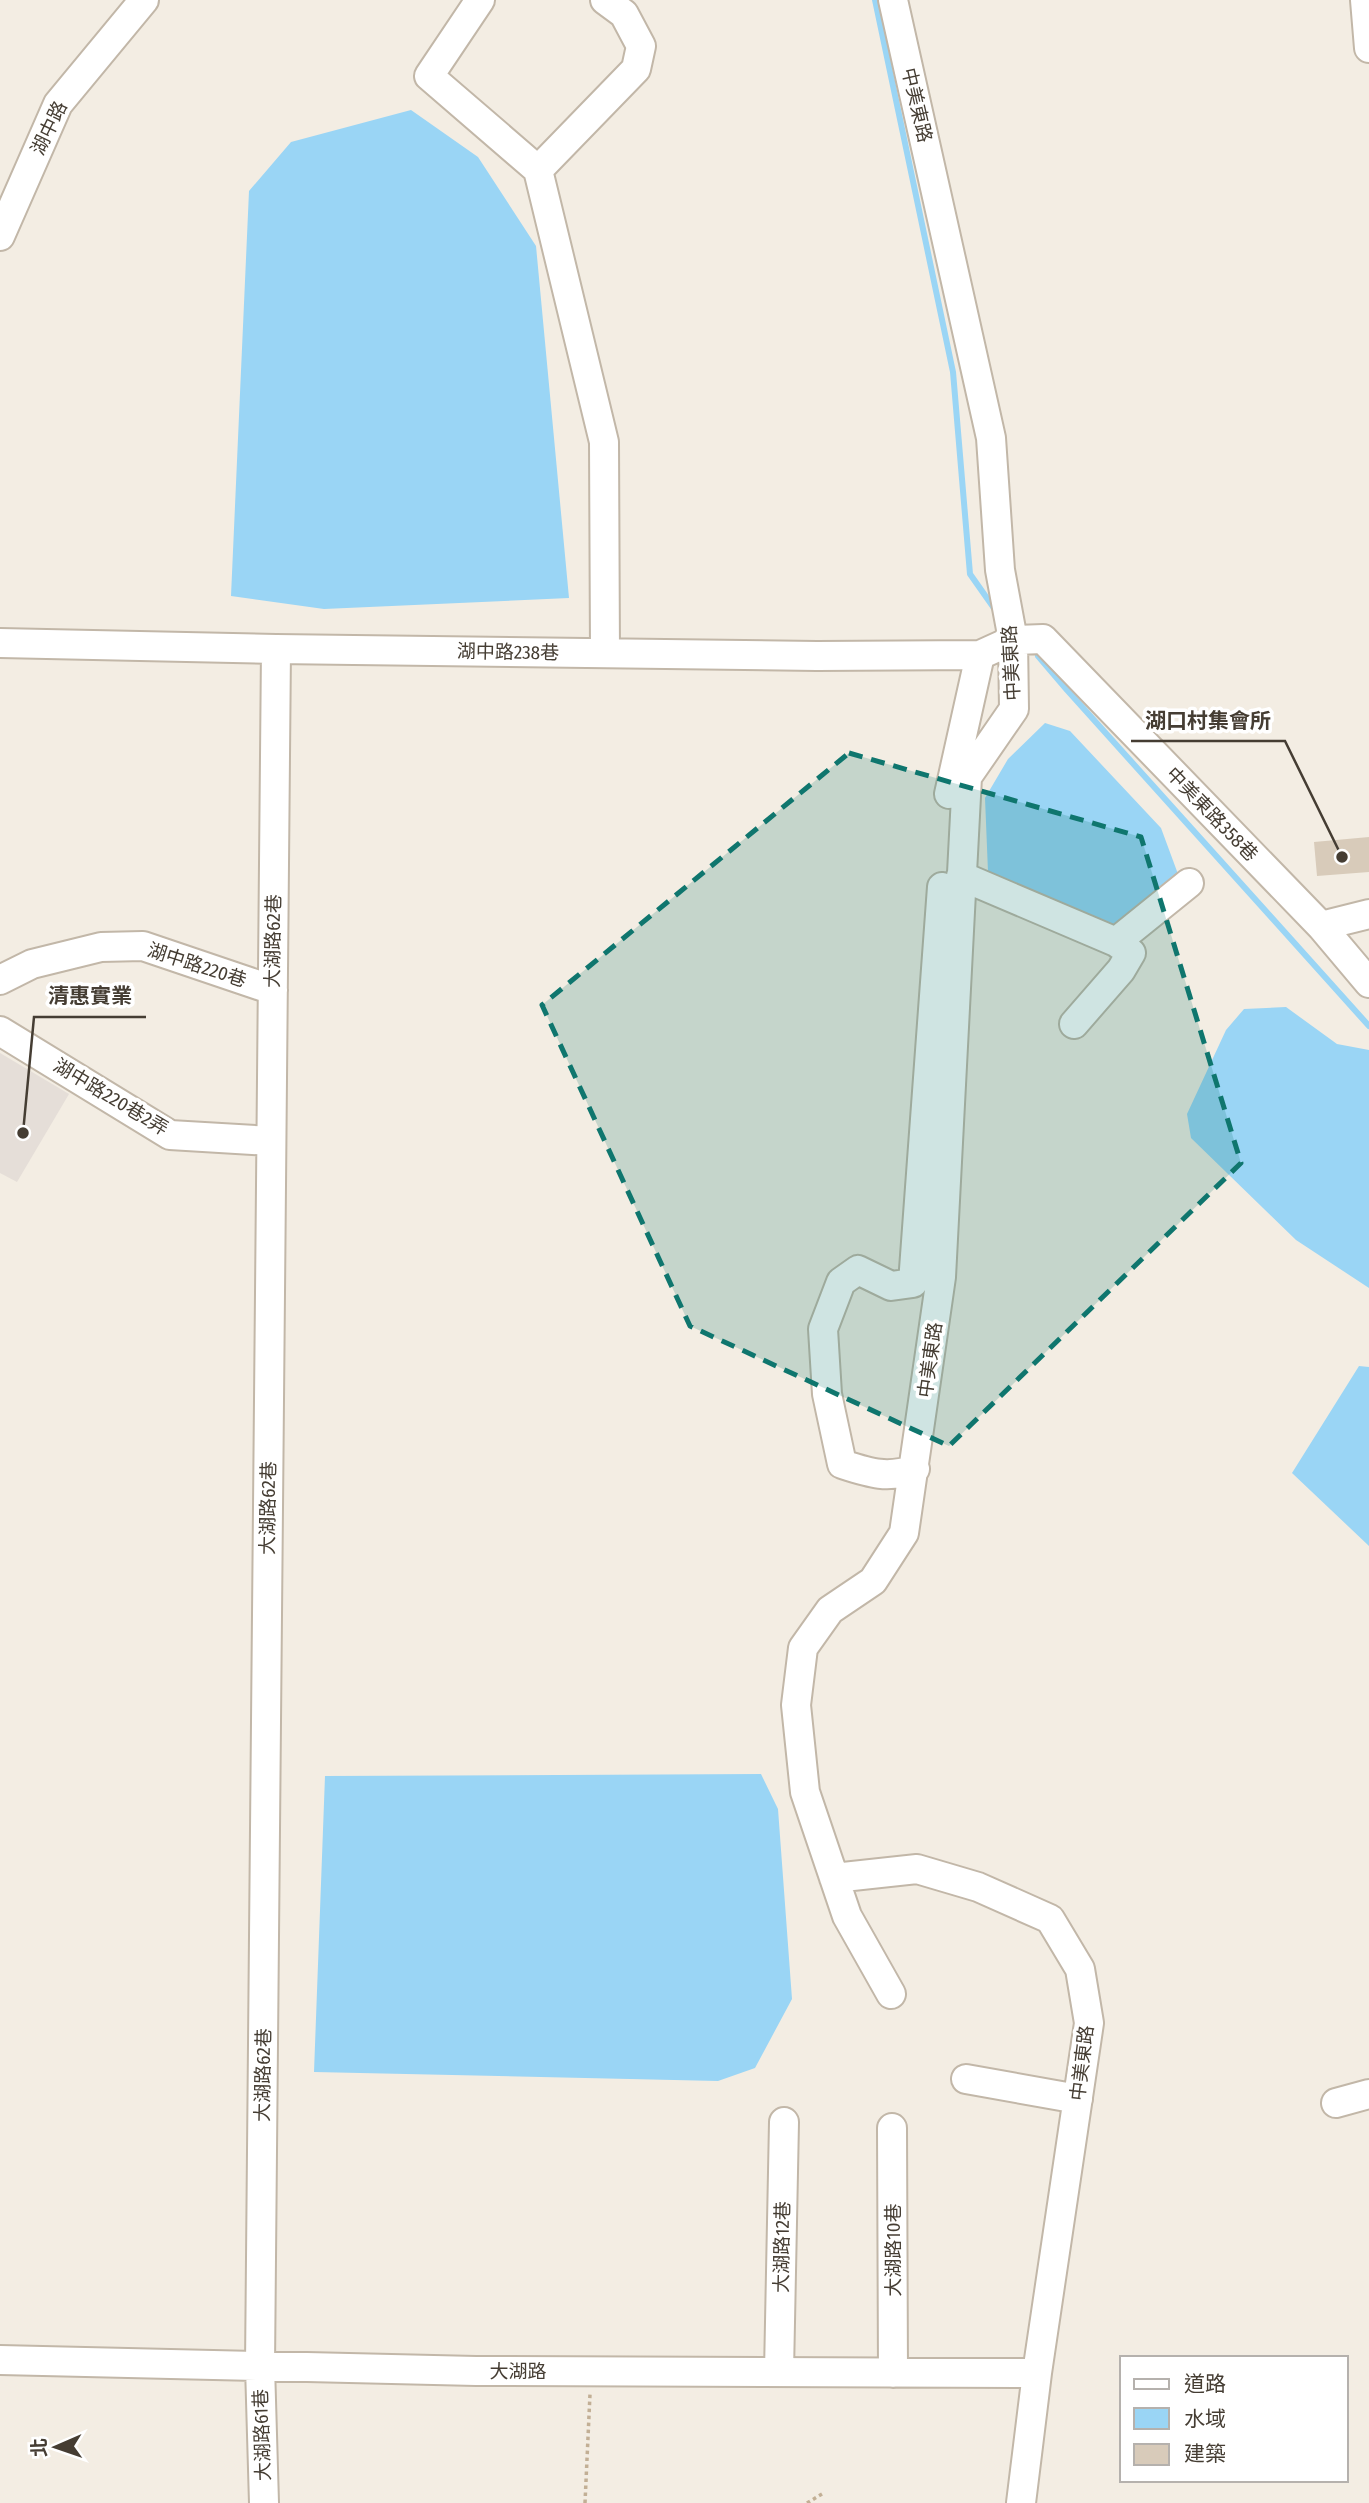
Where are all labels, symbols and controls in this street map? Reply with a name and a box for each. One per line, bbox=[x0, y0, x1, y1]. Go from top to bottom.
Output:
street label: 中美東路 bbox=[897, 65, 937, 145]
street label: 湖中路 bbox=[26, 97, 72, 159]
street label: 中美東路 bbox=[998, 624, 1024, 702]
street label: 湖中路238巷 bbox=[457, 640, 559, 664]
callout: 湖口村集會所 bbox=[1131, 699, 1285, 741]
text: 湖口村集會所 bbox=[1145, 708, 1271, 734]
street label: 中美東路358巷 bbox=[1161, 762, 1263, 866]
street label: 大湖路62巷 bbox=[261, 894, 285, 988]
street label: 湖中路220巷 bbox=[145, 938, 249, 992]
callout: 清惠實業 bbox=[34, 975, 146, 1017]
text: 清惠實業 bbox=[48, 983, 132, 1009]
street label: 湖中路220巷2弄 bbox=[49, 1054, 173, 1140]
street label: 中美東路 bbox=[913, 1321, 947, 1399]
street label: 大湖路62巷 bbox=[256, 1461, 280, 1555]
street label: 中美東路 bbox=[1066, 2024, 1098, 2102]
street label: 大湖路62巷 bbox=[251, 2028, 275, 2122]
street label: 大湖路12巷 bbox=[770, 2201, 794, 2293]
street label: 大湖路10巷 bbox=[882, 2203, 905, 2297]
legend bbox=[1120, 2356, 1348, 2482]
street label: 大湖路 bbox=[489, 2360, 547, 2383]
text: 道路 bbox=[1184, 2371, 1226, 2397]
street label: 大湖路61巷 bbox=[249, 2389, 275, 2481]
text: 水域 bbox=[1184, 2406, 1226, 2432]
north arrow bbox=[21, 2412, 91, 2482]
text: 北 bbox=[28, 2438, 51, 2457]
text: 建築 bbox=[1184, 2441, 1226, 2467]

